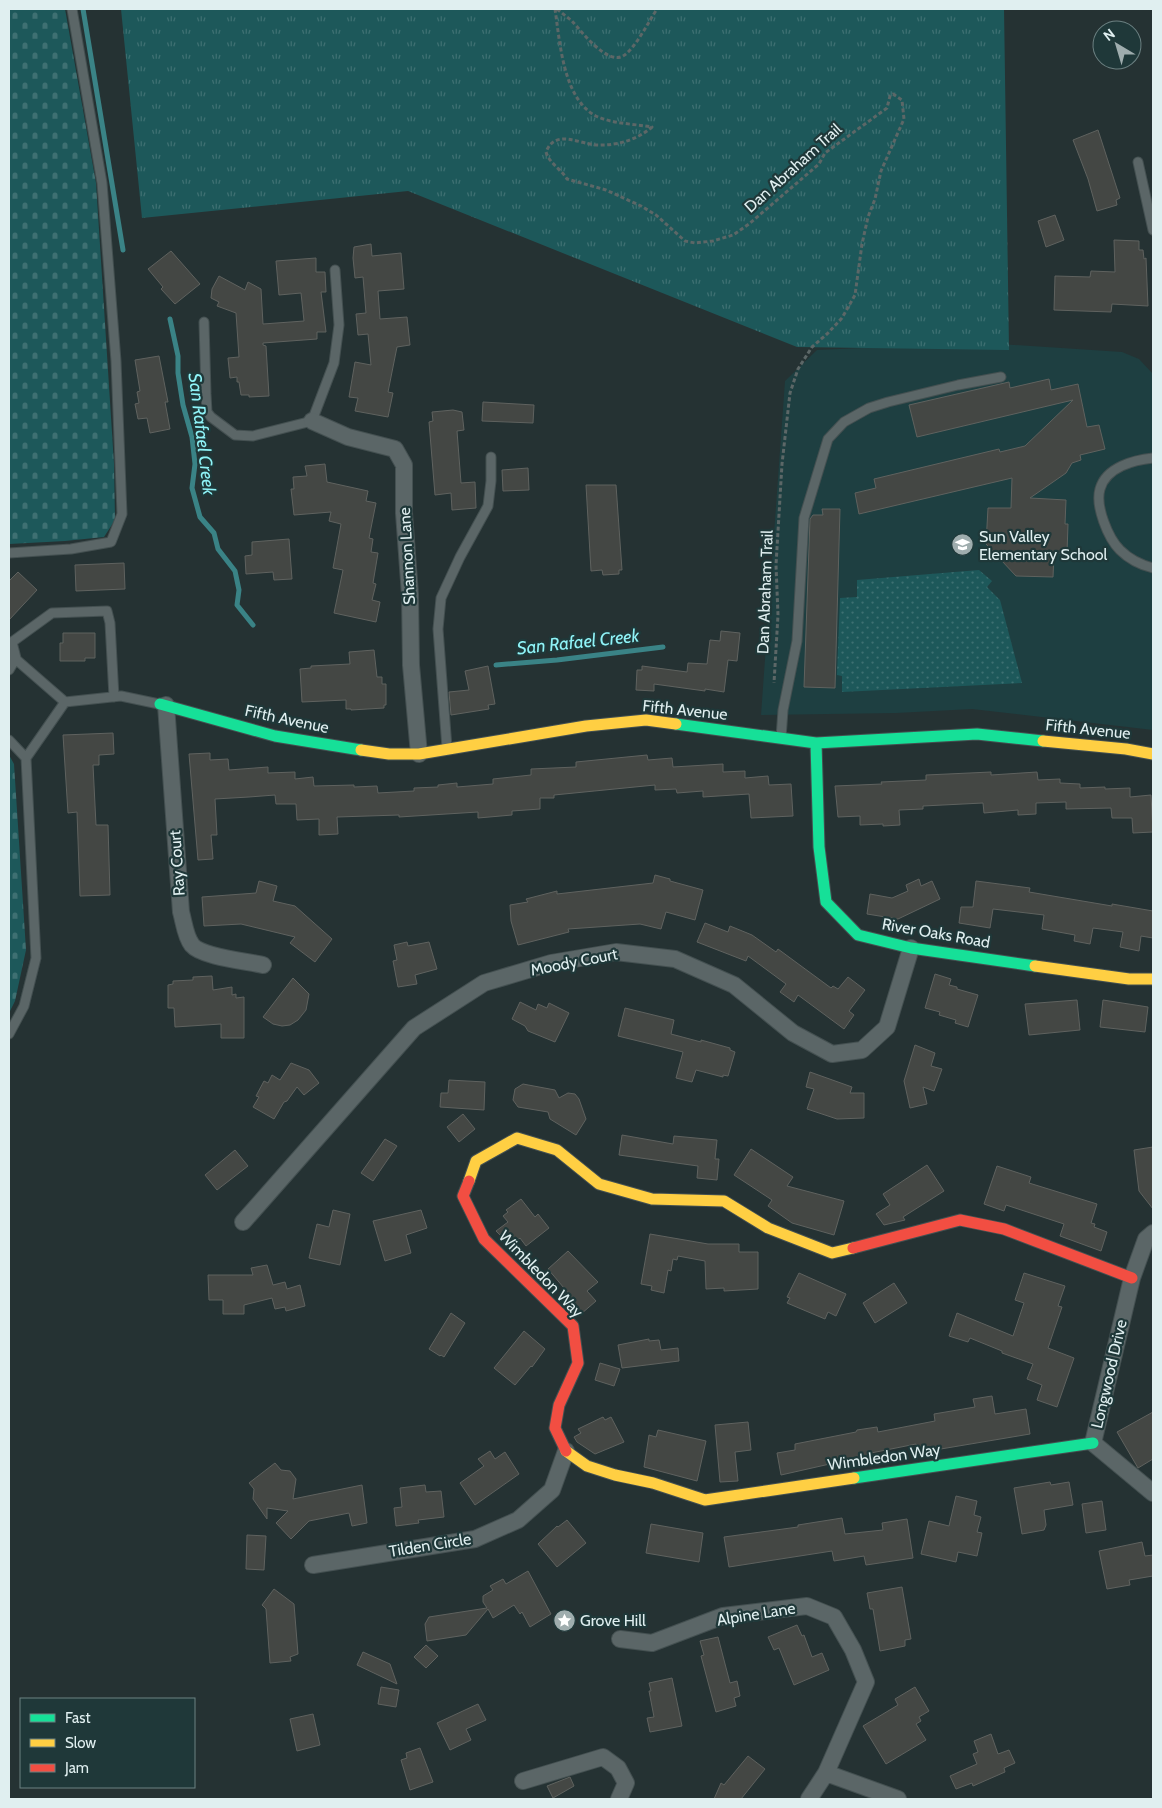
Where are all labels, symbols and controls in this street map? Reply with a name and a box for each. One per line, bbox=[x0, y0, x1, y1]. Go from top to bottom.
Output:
north arrow bbox=[1092, 20, 1142, 70]
text: N bbox=[1100, 25, 1118, 45]
street label: Dan Abraham Trail bbox=[741, 119, 846, 217]
water label: San Rafael Creek bbox=[184, 372, 221, 498]
street label: Shannon Lane bbox=[395, 507, 419, 605]
place label: Sun Valley Elementary School bbox=[979, 527, 1107, 564]
street label: Dan Abraham Trail bbox=[753, 529, 777, 654]
school or university icon: Sun Valley Elementary School bbox=[951, 533, 975, 557]
water label: San Rafael Creek bbox=[516, 625, 642, 659]
street label: Fifth Avenue bbox=[642, 696, 728, 724]
street label: Fifth Avenue bbox=[243, 701, 331, 737]
street label: Fifth Avenue bbox=[1045, 715, 1131, 743]
street label: Ray Court bbox=[165, 829, 189, 897]
street label: River Oaks Road bbox=[880, 914, 992, 952]
street label: Moody Court bbox=[529, 944, 620, 980]
street label: Wimbledon Way bbox=[495, 1227, 587, 1321]
street label: Longwood Drive bbox=[1087, 1318, 1131, 1430]
street label: Wimbledon Way bbox=[827, 1440, 941, 1474]
street label: Tilden Circle bbox=[388, 1529, 472, 1561]
street label: Alpine Lane bbox=[715, 1598, 797, 1630]
place icon: Grove Hill bbox=[552, 1608, 576, 1632]
place label: Grove Hill bbox=[580, 1611, 646, 1630]
legend bbox=[20, 1698, 195, 1788]
text: Fast bbox=[65, 1709, 90, 1727]
text: Slow bbox=[65, 1734, 96, 1752]
text: Jam bbox=[64, 1759, 89, 1777]

